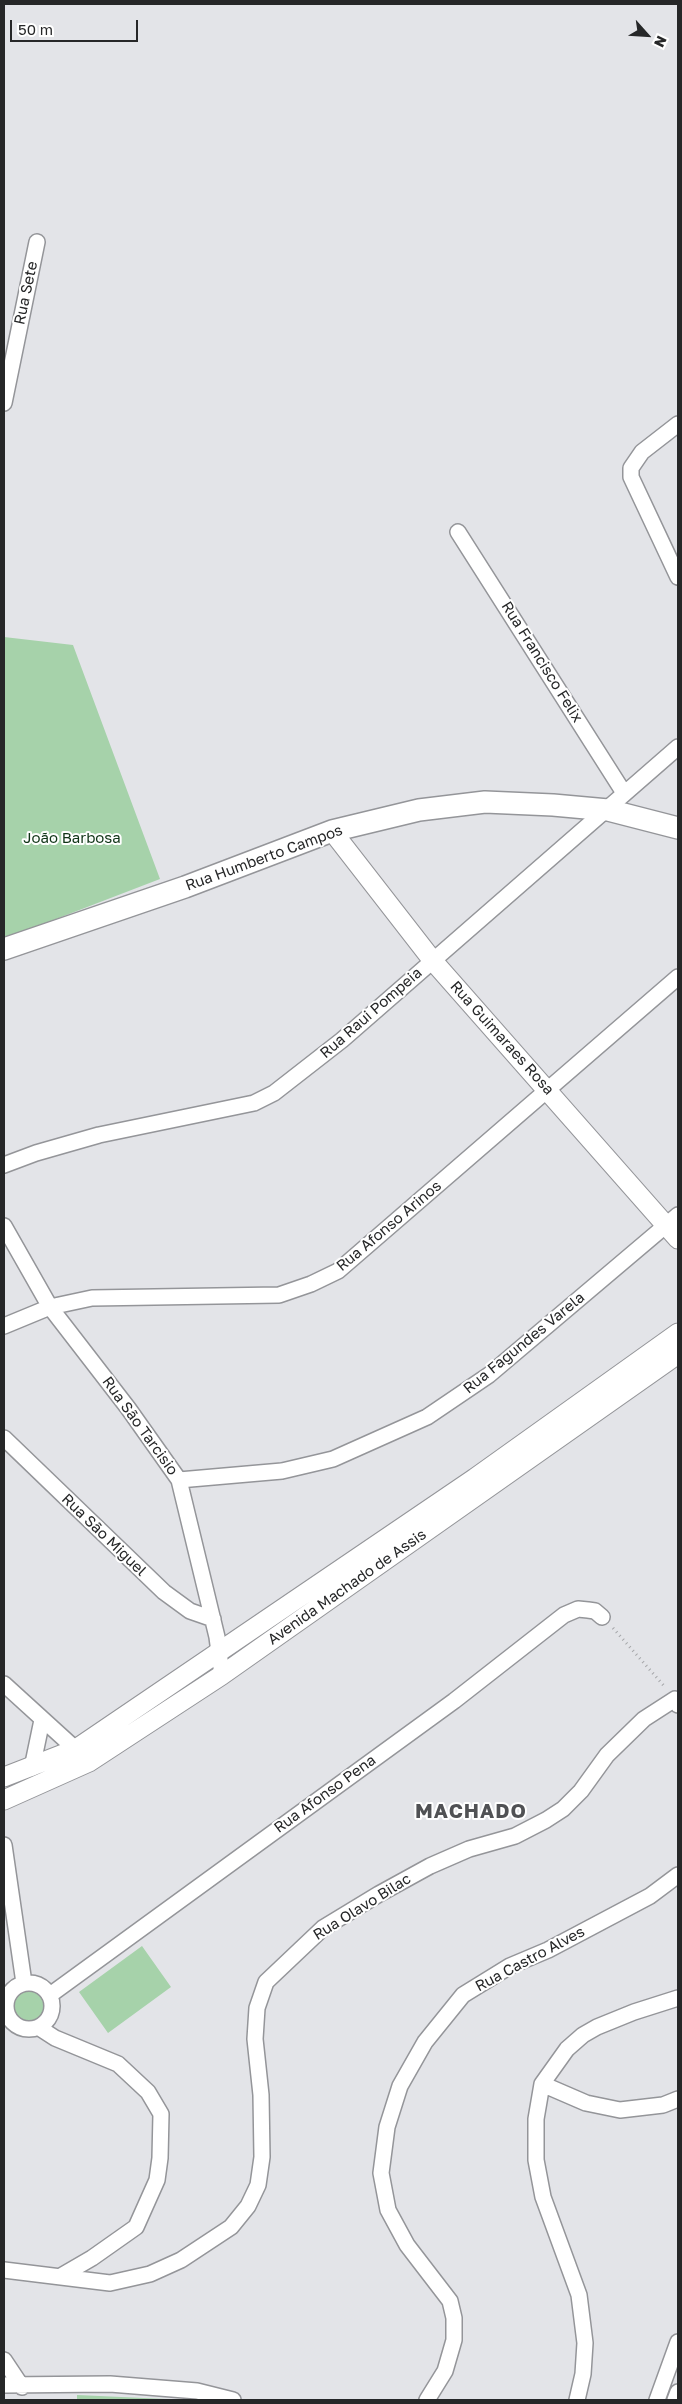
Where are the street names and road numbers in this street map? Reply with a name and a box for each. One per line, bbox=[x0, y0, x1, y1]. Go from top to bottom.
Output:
street label: Rua Sete bbox=[11, 260, 41, 326]
street label: Rua Francisco Felix bbox=[498, 598, 586, 726]
street label: Rua Humberto Campos bbox=[183, 821, 345, 895]
street label: Rua Raui Pompeia bbox=[316, 964, 426, 1062]
street label: Rua Guimaraes Rosa bbox=[446, 977, 558, 1099]
street label: Rua Afonso Arinos bbox=[333, 1177, 445, 1275]
street label: Rua Fagundes Varela bbox=[460, 1289, 588, 1397]
street label: Rua São Tarcisio bbox=[98, 1373, 182, 1479]
street label: Rua São Miguel bbox=[58, 1490, 150, 1580]
street label: Avenida Machado de Assis bbox=[264, 1525, 430, 1649]
street label: Rua Afonso Pena bbox=[271, 1751, 379, 1837]
street label: Rua Olavo Bilac bbox=[310, 1870, 414, 1944]
street label: Rua Castro Alves bbox=[472, 1923, 588, 1995]

